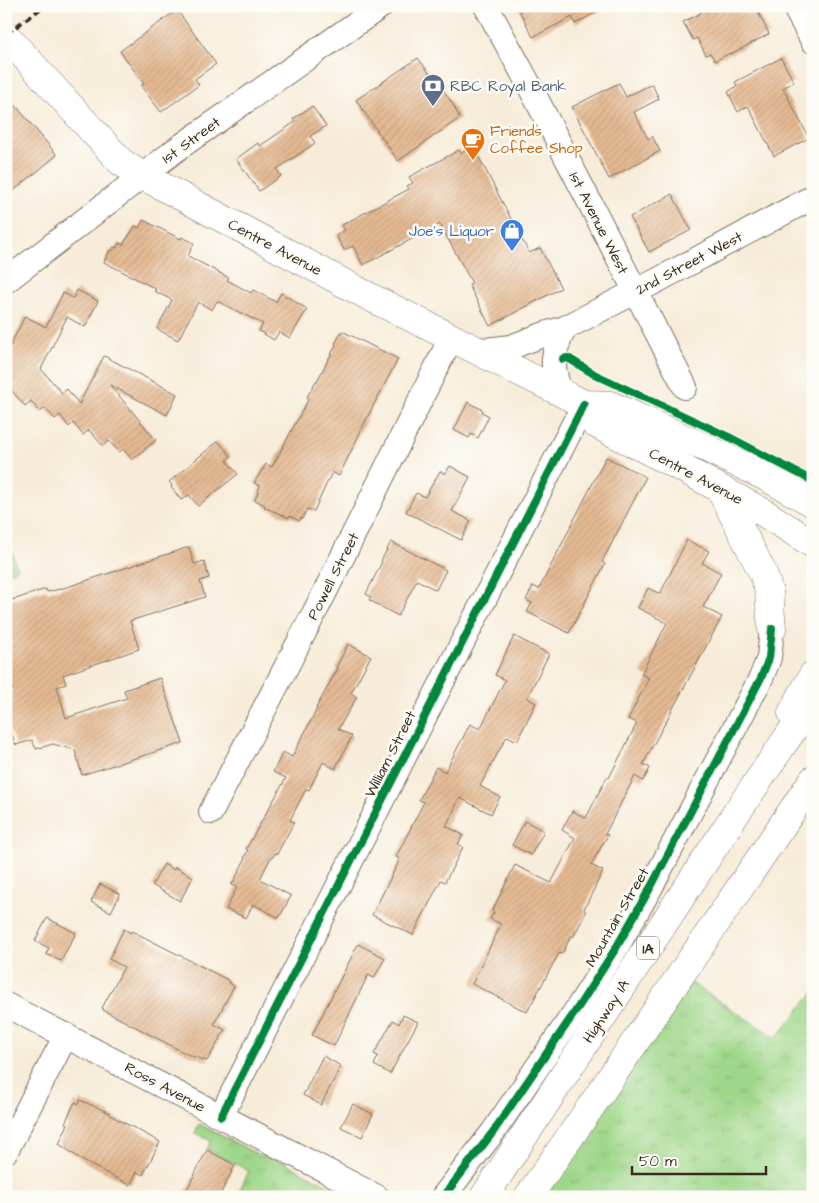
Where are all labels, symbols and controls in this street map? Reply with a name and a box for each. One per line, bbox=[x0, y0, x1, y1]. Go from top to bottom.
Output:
bank icon: RBC Royal Bank bbox=[420, 73, 446, 107]
place label: RBC Royal Bank bbox=[450, 76, 566, 98]
street label: 1st Street bbox=[158, 112, 225, 169]
place label: Friends Coffee Shop bbox=[490, 121, 583, 159]
cafe icon: Friends Coffee Shop bbox=[460, 127, 486, 161]
street label: 1st Avenue West bbox=[564, 169, 633, 278]
street label: Centre Avenue bbox=[224, 214, 325, 281]
shop icon: Joe's Liquor bbox=[499, 218, 525, 252]
place label: Joe's Liquor bbox=[409, 221, 494, 242]
street label: 2nd Street West bbox=[632, 226, 746, 300]
street label: Centre Avenue bbox=[645, 443, 746, 510]
street label: Powell Street bbox=[302, 529, 364, 623]
street label: William Street bbox=[360, 707, 421, 801]
street label: Mountain Street bbox=[580, 864, 654, 971]
road number: 1A bbox=[637, 936, 659, 960]
street label: Highway 1A bbox=[578, 975, 636, 1048]
street label: Ross Avenue bbox=[121, 1057, 209, 1118]
scale bar bbox=[632, 1143, 765, 1175]
text: 50 m bbox=[639, 1151, 677, 1172]

